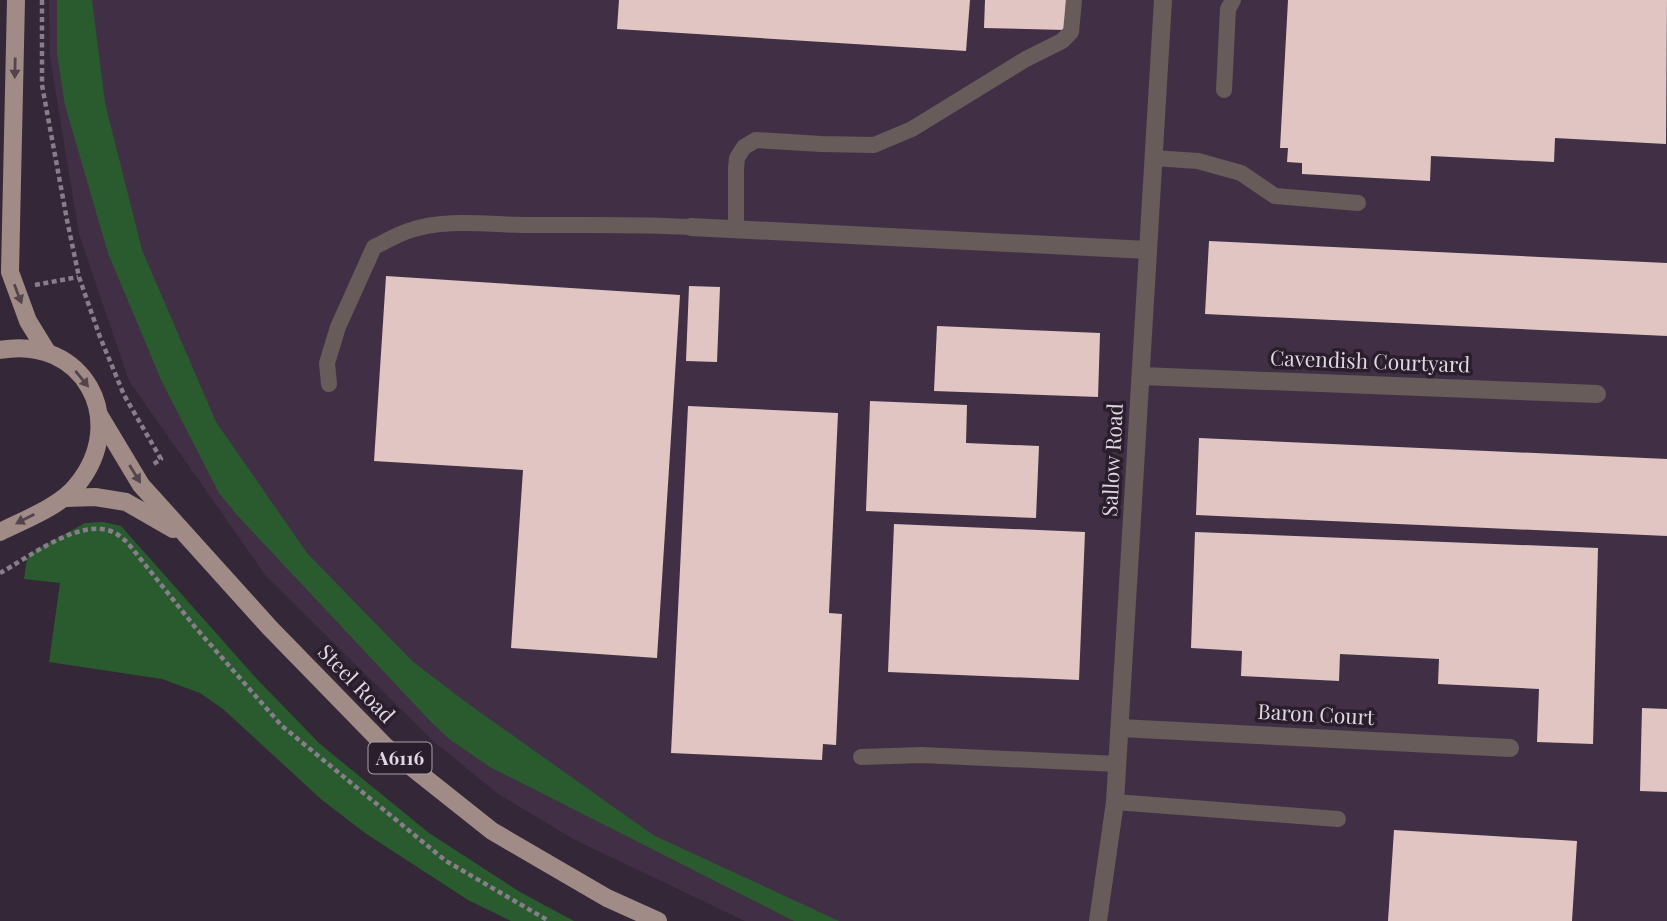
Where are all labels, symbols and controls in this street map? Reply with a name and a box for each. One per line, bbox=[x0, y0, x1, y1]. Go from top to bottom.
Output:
one-way arrow bbox=[9, 57, 21, 79]
one-way arrow bbox=[13, 284, 24, 305]
street label: Cavendish Courtyard bbox=[1269, 343, 1471, 377]
one-way arrow bbox=[74, 371, 89, 388]
street label: Sallow Road bbox=[1094, 402, 1128, 517]
one-way arrow bbox=[128, 464, 141, 483]
one-way arrow bbox=[15, 513, 35, 525]
street label: Steel Road bbox=[313, 637, 402, 728]
street label: Baron Court bbox=[1257, 696, 1376, 730]
road number: A6116 bbox=[368, 743, 432, 774]

